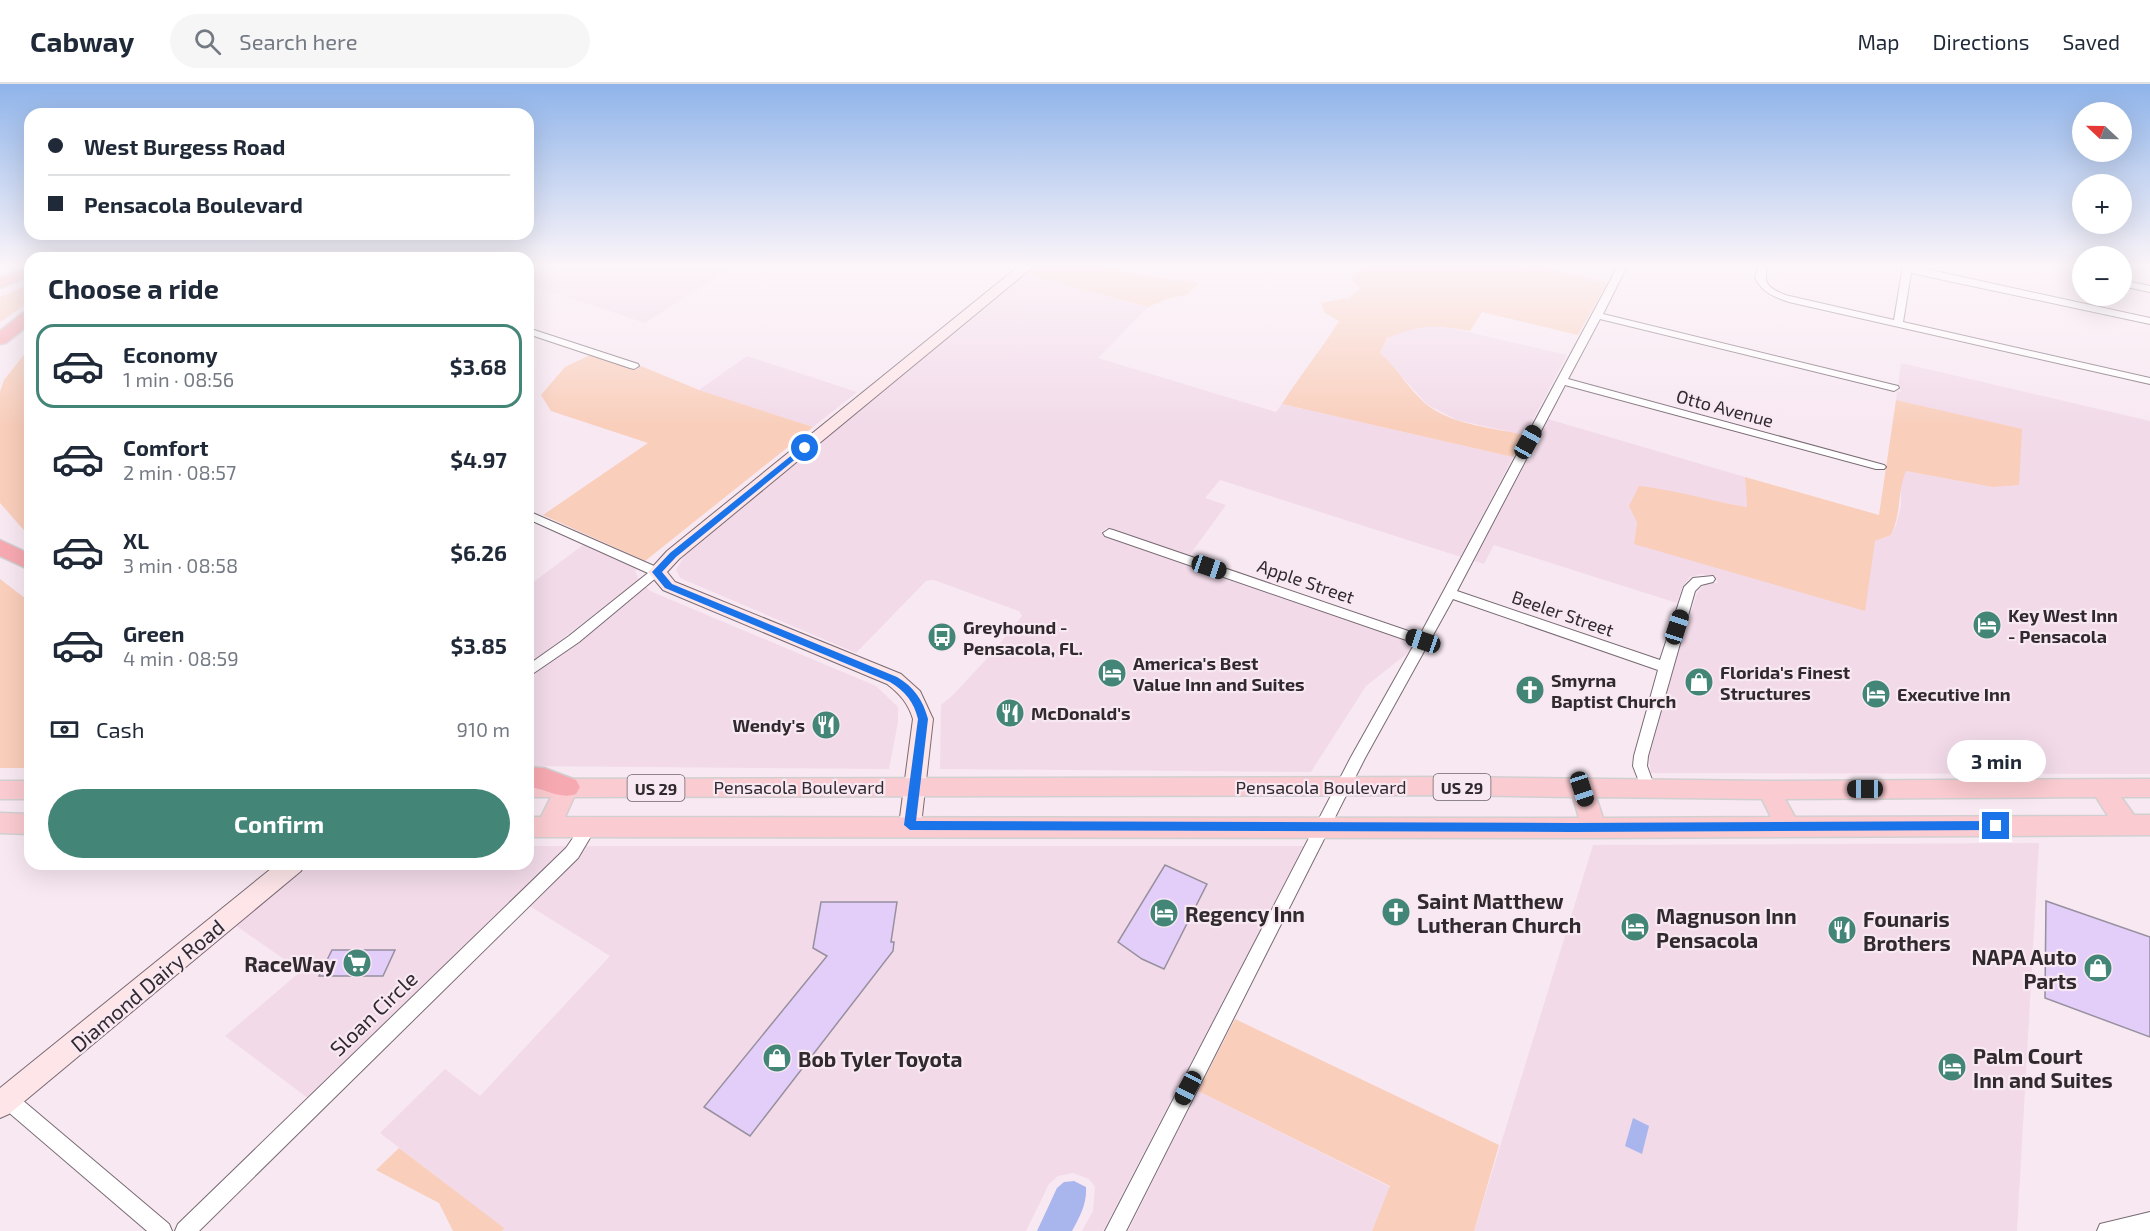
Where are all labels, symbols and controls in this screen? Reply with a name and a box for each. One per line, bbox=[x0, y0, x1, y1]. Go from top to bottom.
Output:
search box bbox=[170, 14, 590, 68]
text: Cabway bbox=[30, 24, 134, 58]
icon: search bbox=[191, 25, 224, 58]
text: Search here bbox=[239, 28, 357, 54]
text: Map bbox=[1857, 29, 1900, 54]
text: Directions bbox=[1933, 29, 2029, 54]
text: Saved bbox=[2062, 29, 2120, 54]
north arrow bbox=[2072, 102, 2132, 162]
map controls bbox=[2072, 102, 2132, 306]
text: West Burgess Road bbox=[84, 133, 285, 159]
button: + bbox=[2072, 174, 2132, 234]
text: Pensacola Boulevard bbox=[84, 191, 303, 217]
button: − bbox=[2072, 246, 2132, 306]
text: Choose a ride bbox=[48, 272, 219, 304]
icon: car bbox=[51, 339, 105, 393]
text: Economy bbox=[123, 341, 218, 367]
text: $3.68 bbox=[450, 353, 507, 379]
text: 1 min · 08:56 bbox=[123, 367, 234, 391]
street label: Otto Avenue bbox=[1674, 384, 1776, 432]
car bbox=[1511, 422, 1545, 462]
icon: car bbox=[51, 432, 105, 486]
text: Comfort bbox=[123, 434, 208, 460]
route start bbox=[791, 434, 818, 461]
text: $4.97 bbox=[450, 446, 507, 472]
text: 2 min · 08:57 bbox=[123, 460, 236, 484]
icon: car bbox=[51, 525, 105, 579]
text: XL bbox=[123, 527, 149, 553]
text: $6.26 bbox=[450, 539, 507, 565]
text: 3 min · 08:58 bbox=[123, 553, 238, 577]
car bbox=[1189, 553, 1229, 581]
street label: Apple Street bbox=[1255, 554, 1358, 608]
street label: Beeler Street bbox=[1509, 585, 1617, 641]
place label: Key West Inn - Pensacola bbox=[2008, 604, 2118, 647]
car bbox=[1663, 607, 1691, 647]
hotel icon: Key West Inn - Pensacola bbox=[1971, 609, 2003, 641]
place label: Greyhound - Pensacola, FL. bbox=[963, 616, 1083, 659]
icon: car bbox=[51, 618, 105, 672]
text: Green bbox=[123, 620, 185, 646]
bus stop icon: Greyhound - Pensacola, FL. bbox=[926, 621, 958, 653]
car bbox=[1403, 627, 1443, 655]
text: $3.85 bbox=[451, 632, 507, 658]
text: 4 min · 08:59 bbox=[123, 646, 239, 670]
place label: America's Best Value Inn and Suites bbox=[1133, 652, 1305, 695]
hotel icon: America's Best Value Inn and Suites bbox=[1096, 657, 1128, 689]
place label: Florida's Finest Structures bbox=[1720, 661, 1851, 704]
shop icon: Florida's Finest Structures bbox=[1683, 666, 1715, 698]
place label: Smyrna Baptist Church bbox=[1551, 669, 1676, 712]
church icon: Smyrna Baptist Church bbox=[1514, 674, 1546, 706]
hotel icon: Executive Inn bbox=[1860, 678, 1892, 710]
place label: Executive Inn bbox=[1897, 683, 2011, 705]
restaurant icon: McDonald's bbox=[994, 697, 1026, 729]
place label: McDonald's bbox=[1031, 702, 1131, 724]
restaurant icon: Wendy's bbox=[810, 709, 842, 741]
icon: cash bbox=[48, 713, 81, 746]
place label: Wendy's bbox=[732, 714, 805, 736]
text: Cash bbox=[96, 716, 145, 742]
text: 910 m bbox=[457, 717, 510, 741]
callout: 3 min bbox=[1946, 739, 2046, 781]
text: 3 min bbox=[1971, 749, 2022, 773]
car bbox=[1568, 769, 1596, 809]
road number: US 29 bbox=[1434, 774, 1490, 800]
road number: US 29 bbox=[628, 775, 684, 801]
street label: Pensacola Boulevard bbox=[713, 776, 885, 798]
street label: Pensacola Boulevard bbox=[1235, 776, 1407, 798]
car bbox=[1847, 780, 1883, 798]
button: Confirm bbox=[48, 789, 510, 858]
route end bbox=[1982, 812, 2009, 839]
place label: Saint Matthew Lutheran Church bbox=[1417, 888, 1581, 937]
church icon: Saint Matthew Lutheran Church bbox=[1380, 896, 1412, 928]
hotel icon: Regency Inn bbox=[1148, 897, 1180, 929]
place label: Regency Inn bbox=[1185, 901, 1305, 927]
place label: Magnuson Inn Pensacola bbox=[1656, 903, 1797, 952]
place label: Founaris Brothers bbox=[1863, 906, 1951, 955]
hotel icon: Magnuson Inn Pensacola bbox=[1619, 911, 1651, 943]
street label: Diamond Dairy Road bbox=[65, 913, 229, 1057]
restaurant icon: Founaris Brothers bbox=[1826, 914, 1858, 946]
place label: NAPA Auto Parts bbox=[1971, 944, 2077, 993]
supermarket icon: RaceWay bbox=[341, 947, 373, 979]
place label: RaceWay bbox=[244, 951, 336, 977]
shop icon: NAPA Auto Parts bbox=[2082, 952, 2114, 984]
street label: Sloan Circle bbox=[324, 965, 422, 1061]
shop icon: Bob Tyler Toyota bbox=[761, 1042, 793, 1074]
place label: Palm Court Inn and Suites bbox=[1973, 1043, 2113, 1092]
place label: Bob Tyler Toyota bbox=[798, 1046, 962, 1072]
hotel icon: Palm Court Inn and Suites bbox=[1936, 1051, 1968, 1083]
car bbox=[1172, 1068, 1204, 1108]

